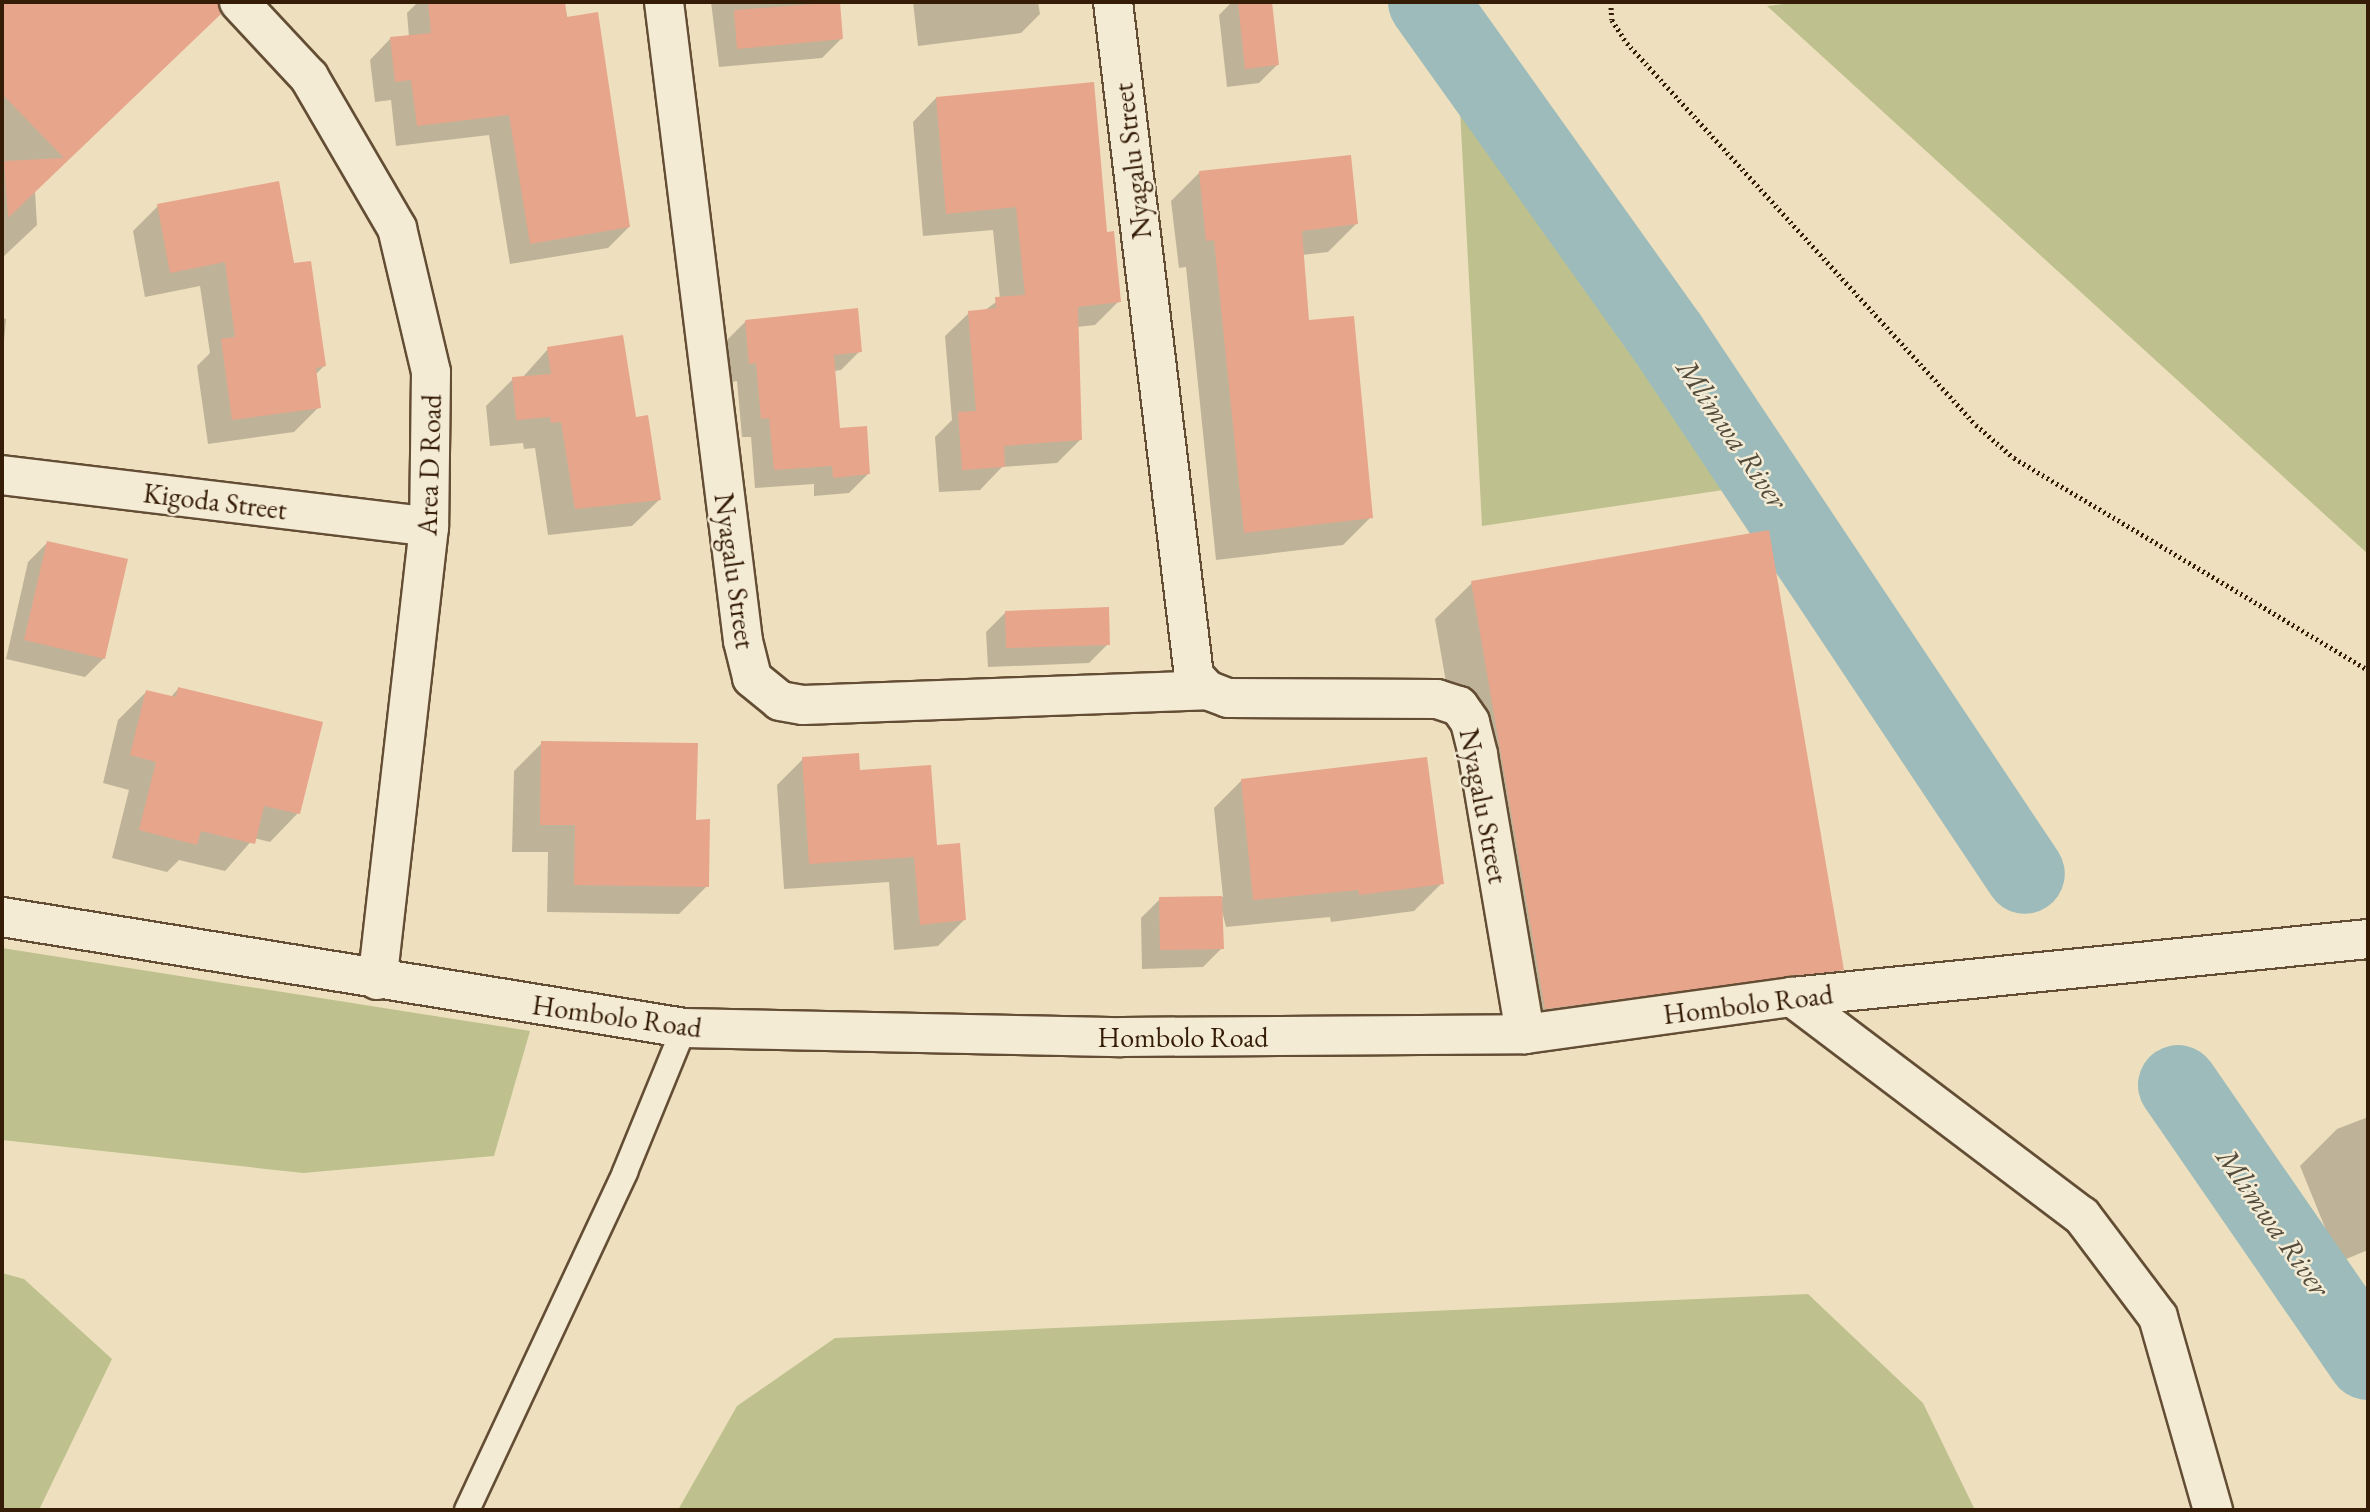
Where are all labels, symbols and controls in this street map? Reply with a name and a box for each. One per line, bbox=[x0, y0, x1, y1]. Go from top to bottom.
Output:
street label: Nyagalu Street bbox=[1106, 81, 1158, 241]
water label: Mlimwa River bbox=[1669, 352, 1795, 516]
street label: Area D Road bbox=[410, 394, 448, 536]
street label: Kigoda Street bbox=[141, 476, 289, 526]
street label: Nyagalu Street bbox=[707, 491, 763, 651]
street label: Nyagalu Street bbox=[1453, 726, 1515, 886]
street label: Hombolo Road bbox=[1661, 977, 1835, 1031]
street label: Hombolo Road bbox=[530, 987, 704, 1045]
street label: Hombolo Road bbox=[1098, 1020, 1268, 1054]
water label: Mlimwa River bbox=[2209, 1141, 2337, 1303]

